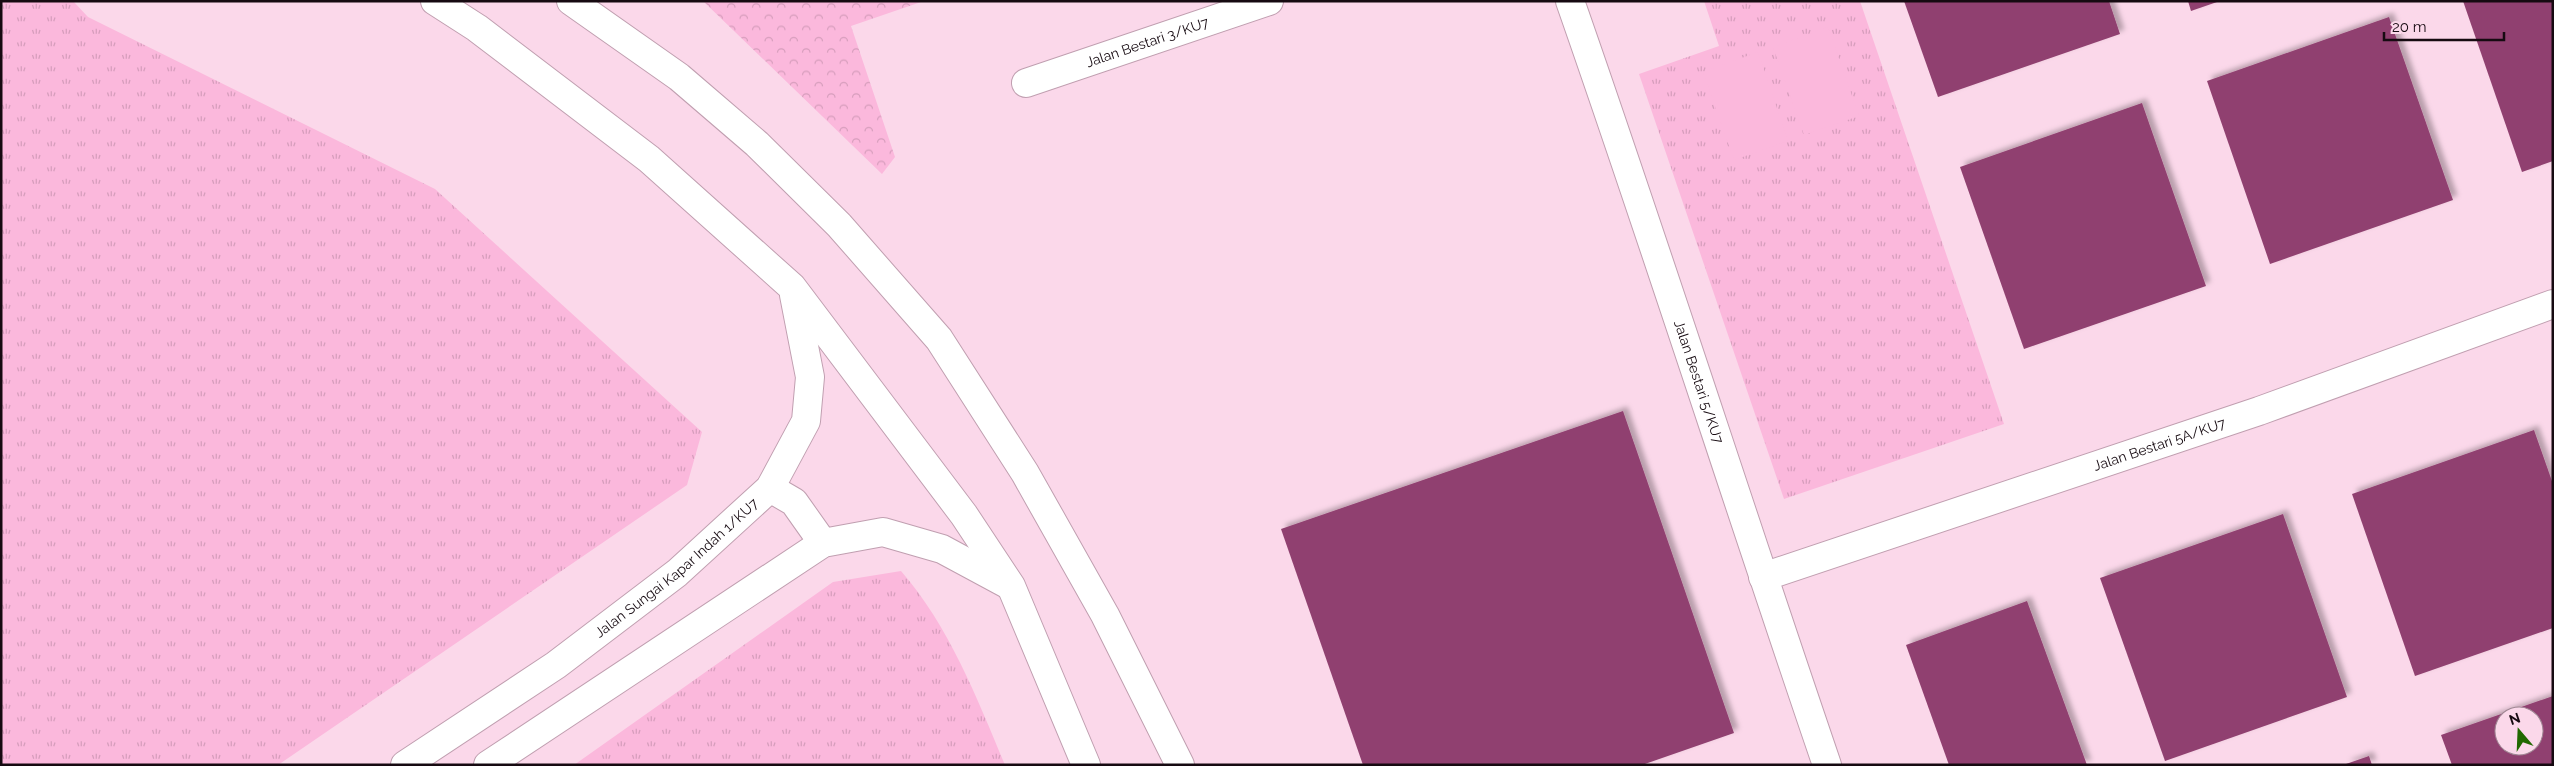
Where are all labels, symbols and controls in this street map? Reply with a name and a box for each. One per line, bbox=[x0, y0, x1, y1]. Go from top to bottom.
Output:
scale bar bbox=[2384, 10, 2504, 42]
street label: Jalan Bestari 3/KU7 bbox=[1084, 14, 1211, 70]
text: 20 m bbox=[2392, 18, 2427, 36]
street label: Jalan Bestari 5/KU7 bbox=[1671, 318, 1727, 446]
street label: Jalan Bestari 5A/KU7 bbox=[2091, 415, 2228, 474]
street label: Jalan Sungai Kapar Indah 1/KU7 bbox=[592, 495, 762, 641]
north arrow bbox=[2494, 706, 2544, 756]
text: N bbox=[2507, 709, 2522, 728]

